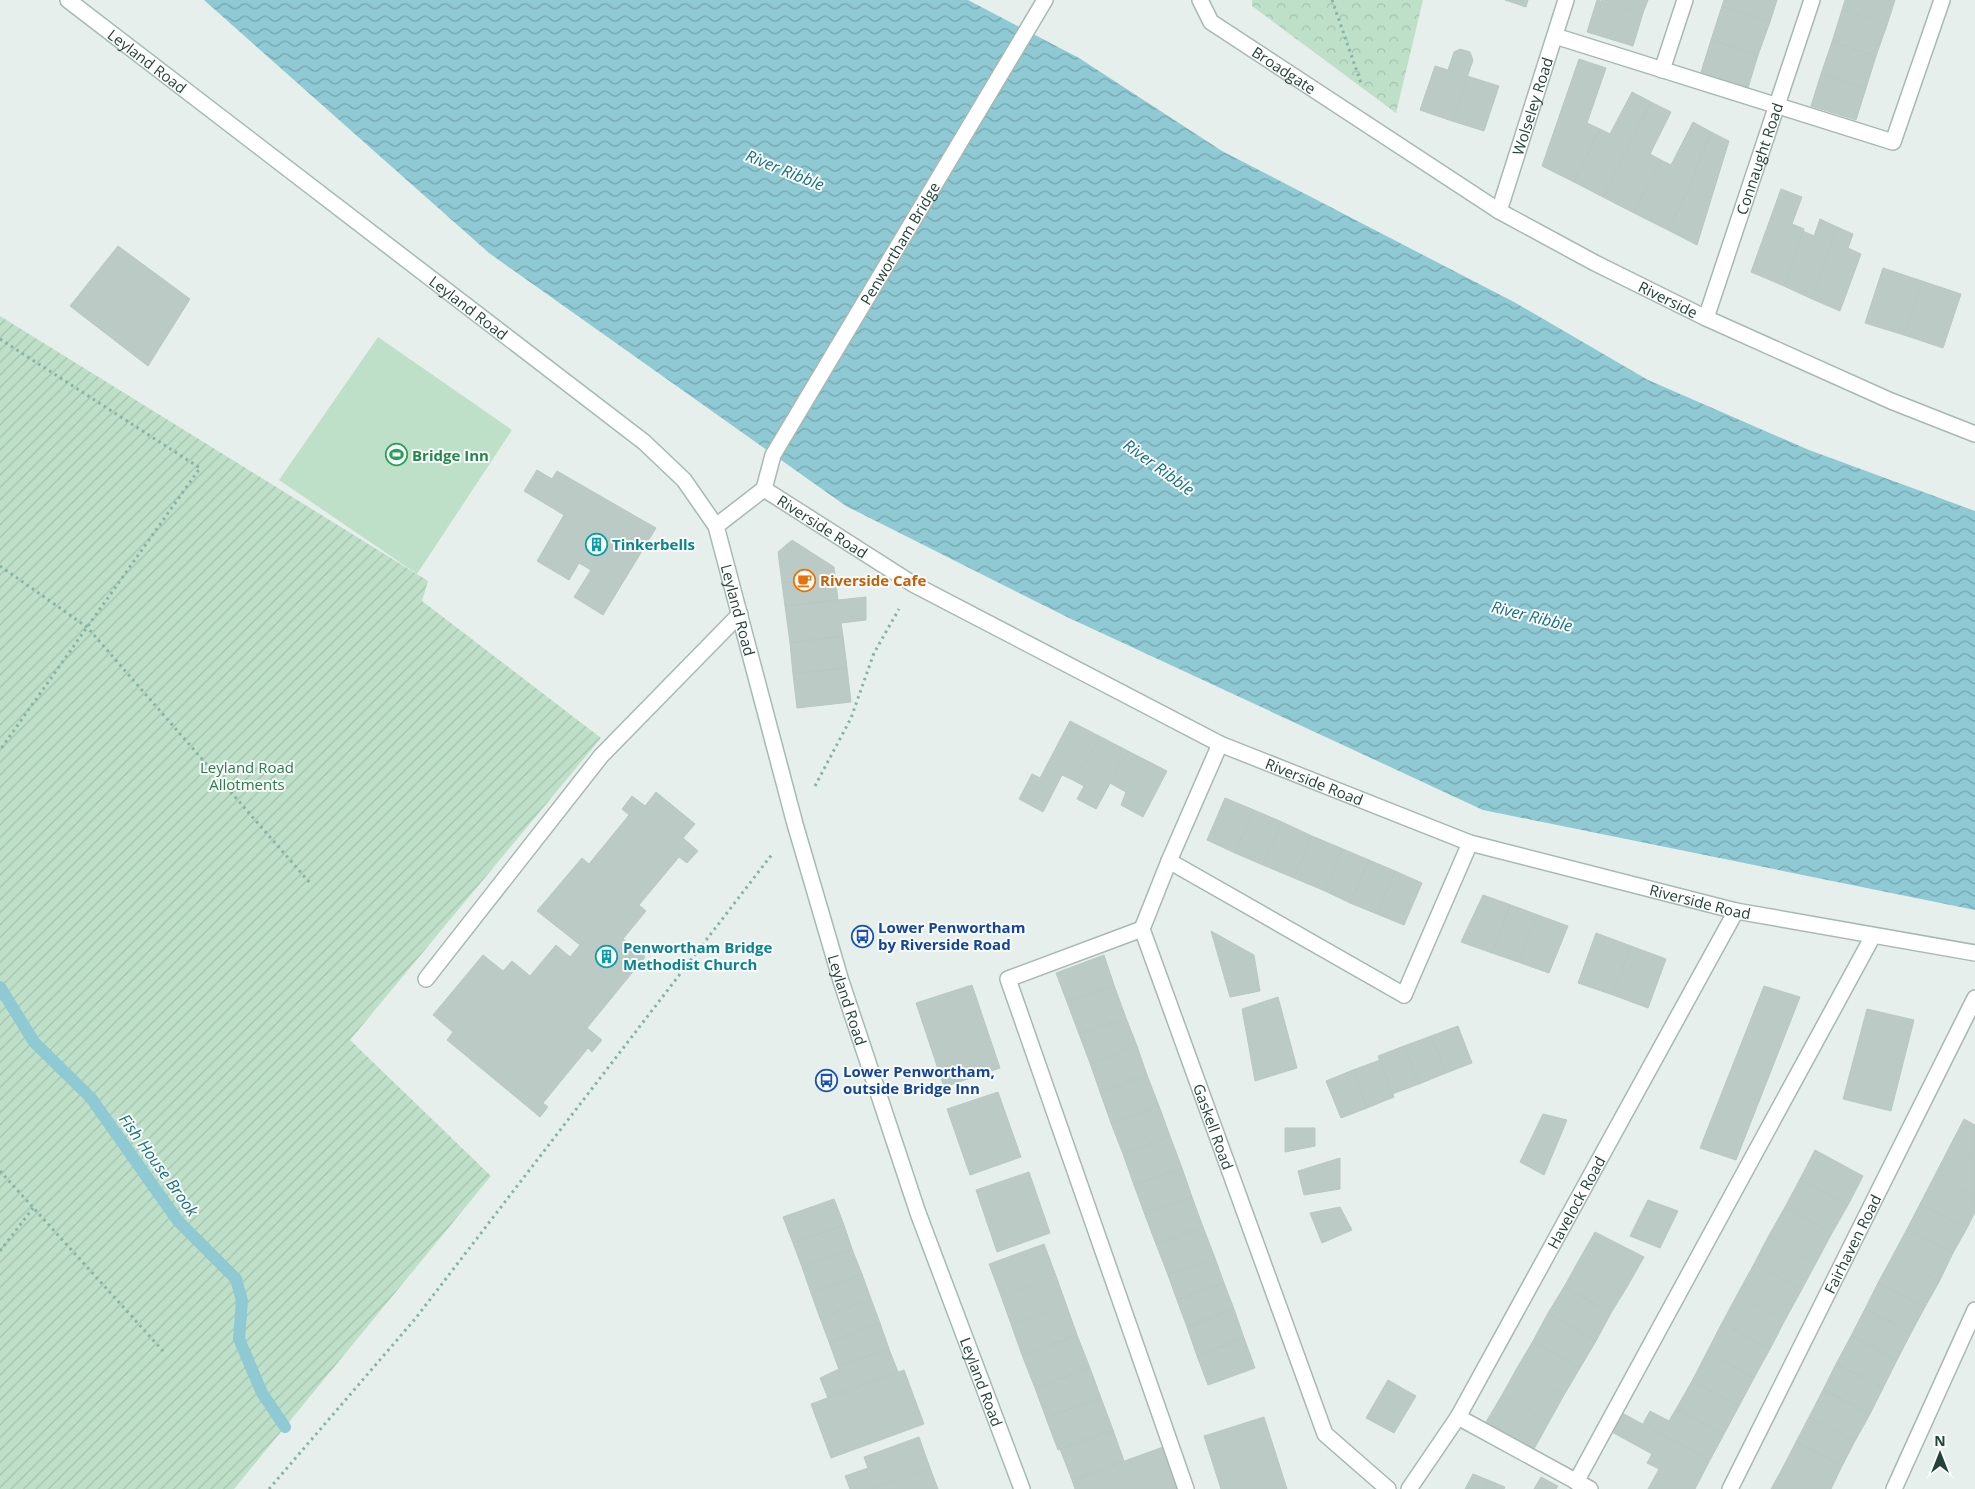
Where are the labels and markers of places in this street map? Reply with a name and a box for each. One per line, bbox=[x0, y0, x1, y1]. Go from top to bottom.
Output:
sports icon: Bridge Inn bbox=[384, 443, 408, 467]
place label: Bridge Inn bbox=[412, 445, 489, 465]
building icon: Tinkerbells bbox=[584, 532, 608, 556]
place label: Tinkerbells bbox=[612, 534, 695, 554]
cafe icon: Riverside Cafe bbox=[792, 568, 816, 592]
place label: Riverside Cafe bbox=[820, 570, 926, 590]
place label: Lower Penwortham by Riverside Road bbox=[878, 917, 1025, 954]
bus stop icon: Lower Penwortham by Riverside Road bbox=[850, 924, 874, 948]
place label: Penwortham Bridge Methodist Church bbox=[623, 937, 773, 974]
building icon: Penwortham Bridge Methodist Church bbox=[595, 944, 619, 968]
place label: Lower Penwortham, outside Bridge Inn bbox=[843, 1061, 995, 1098]
bus stop icon: Lower Penwortham, outside Bridge Inn bbox=[815, 1068, 839, 1092]

